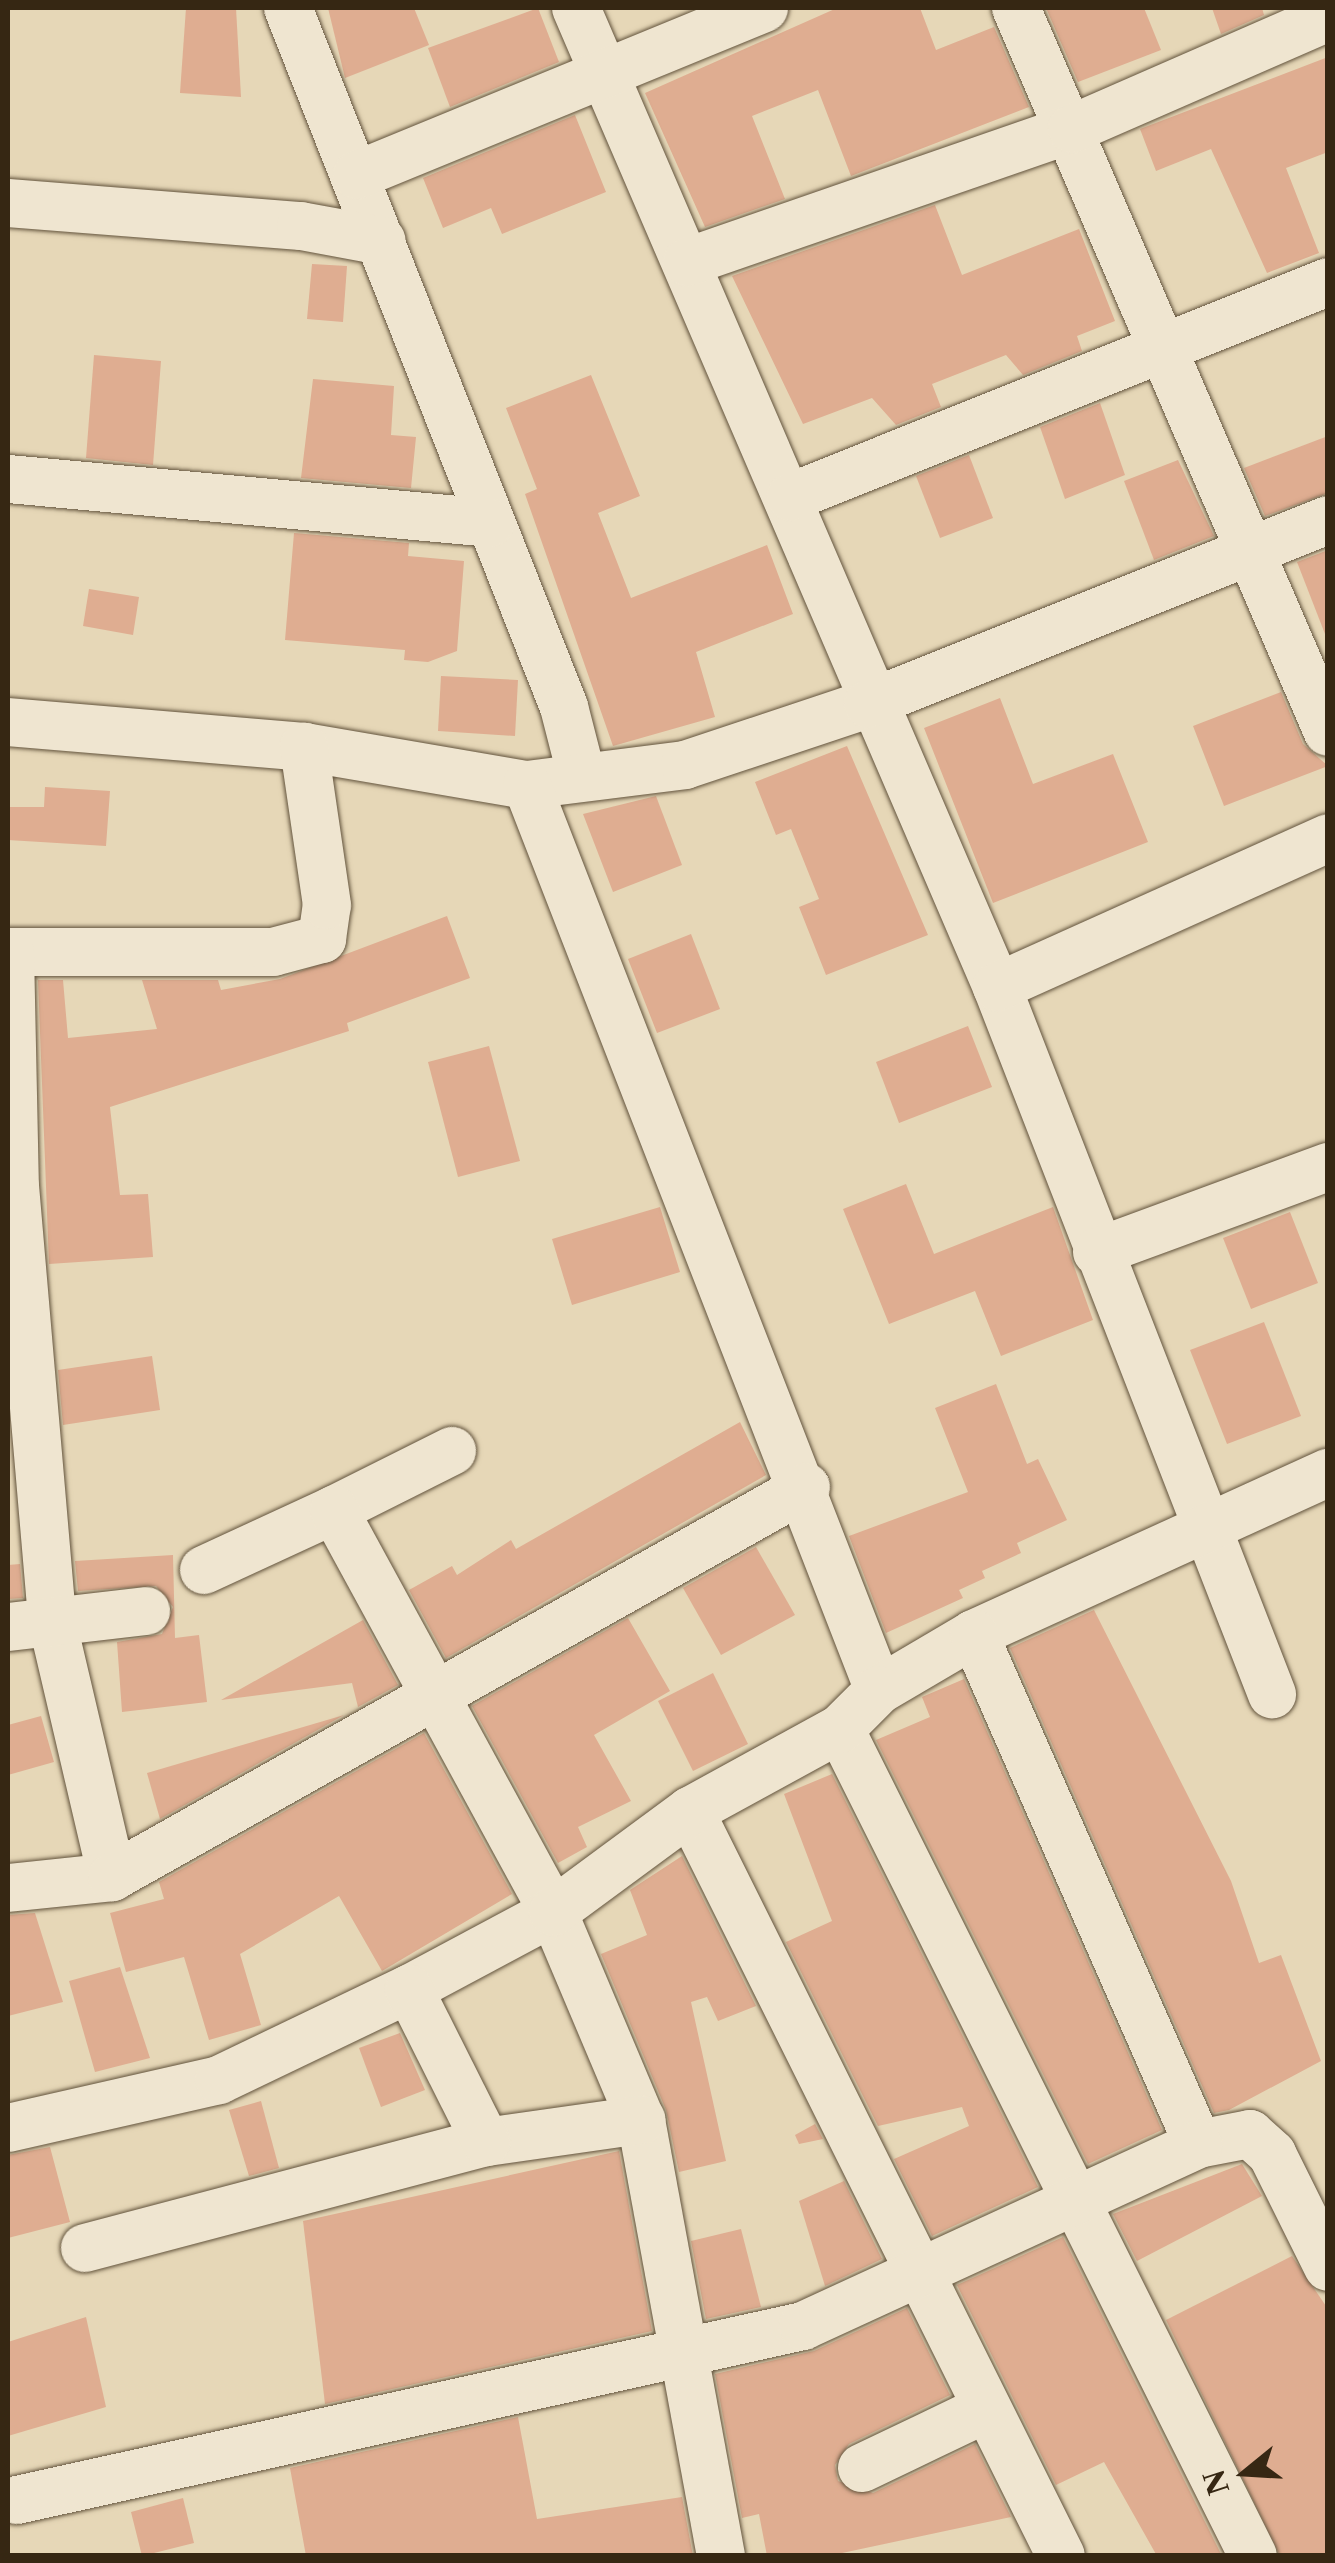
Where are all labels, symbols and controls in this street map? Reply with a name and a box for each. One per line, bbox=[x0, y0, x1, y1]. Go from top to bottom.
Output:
north arrow bbox=[1195, 2423, 1295, 2523]
text: N bbox=[1197, 2465, 1236, 2499]

